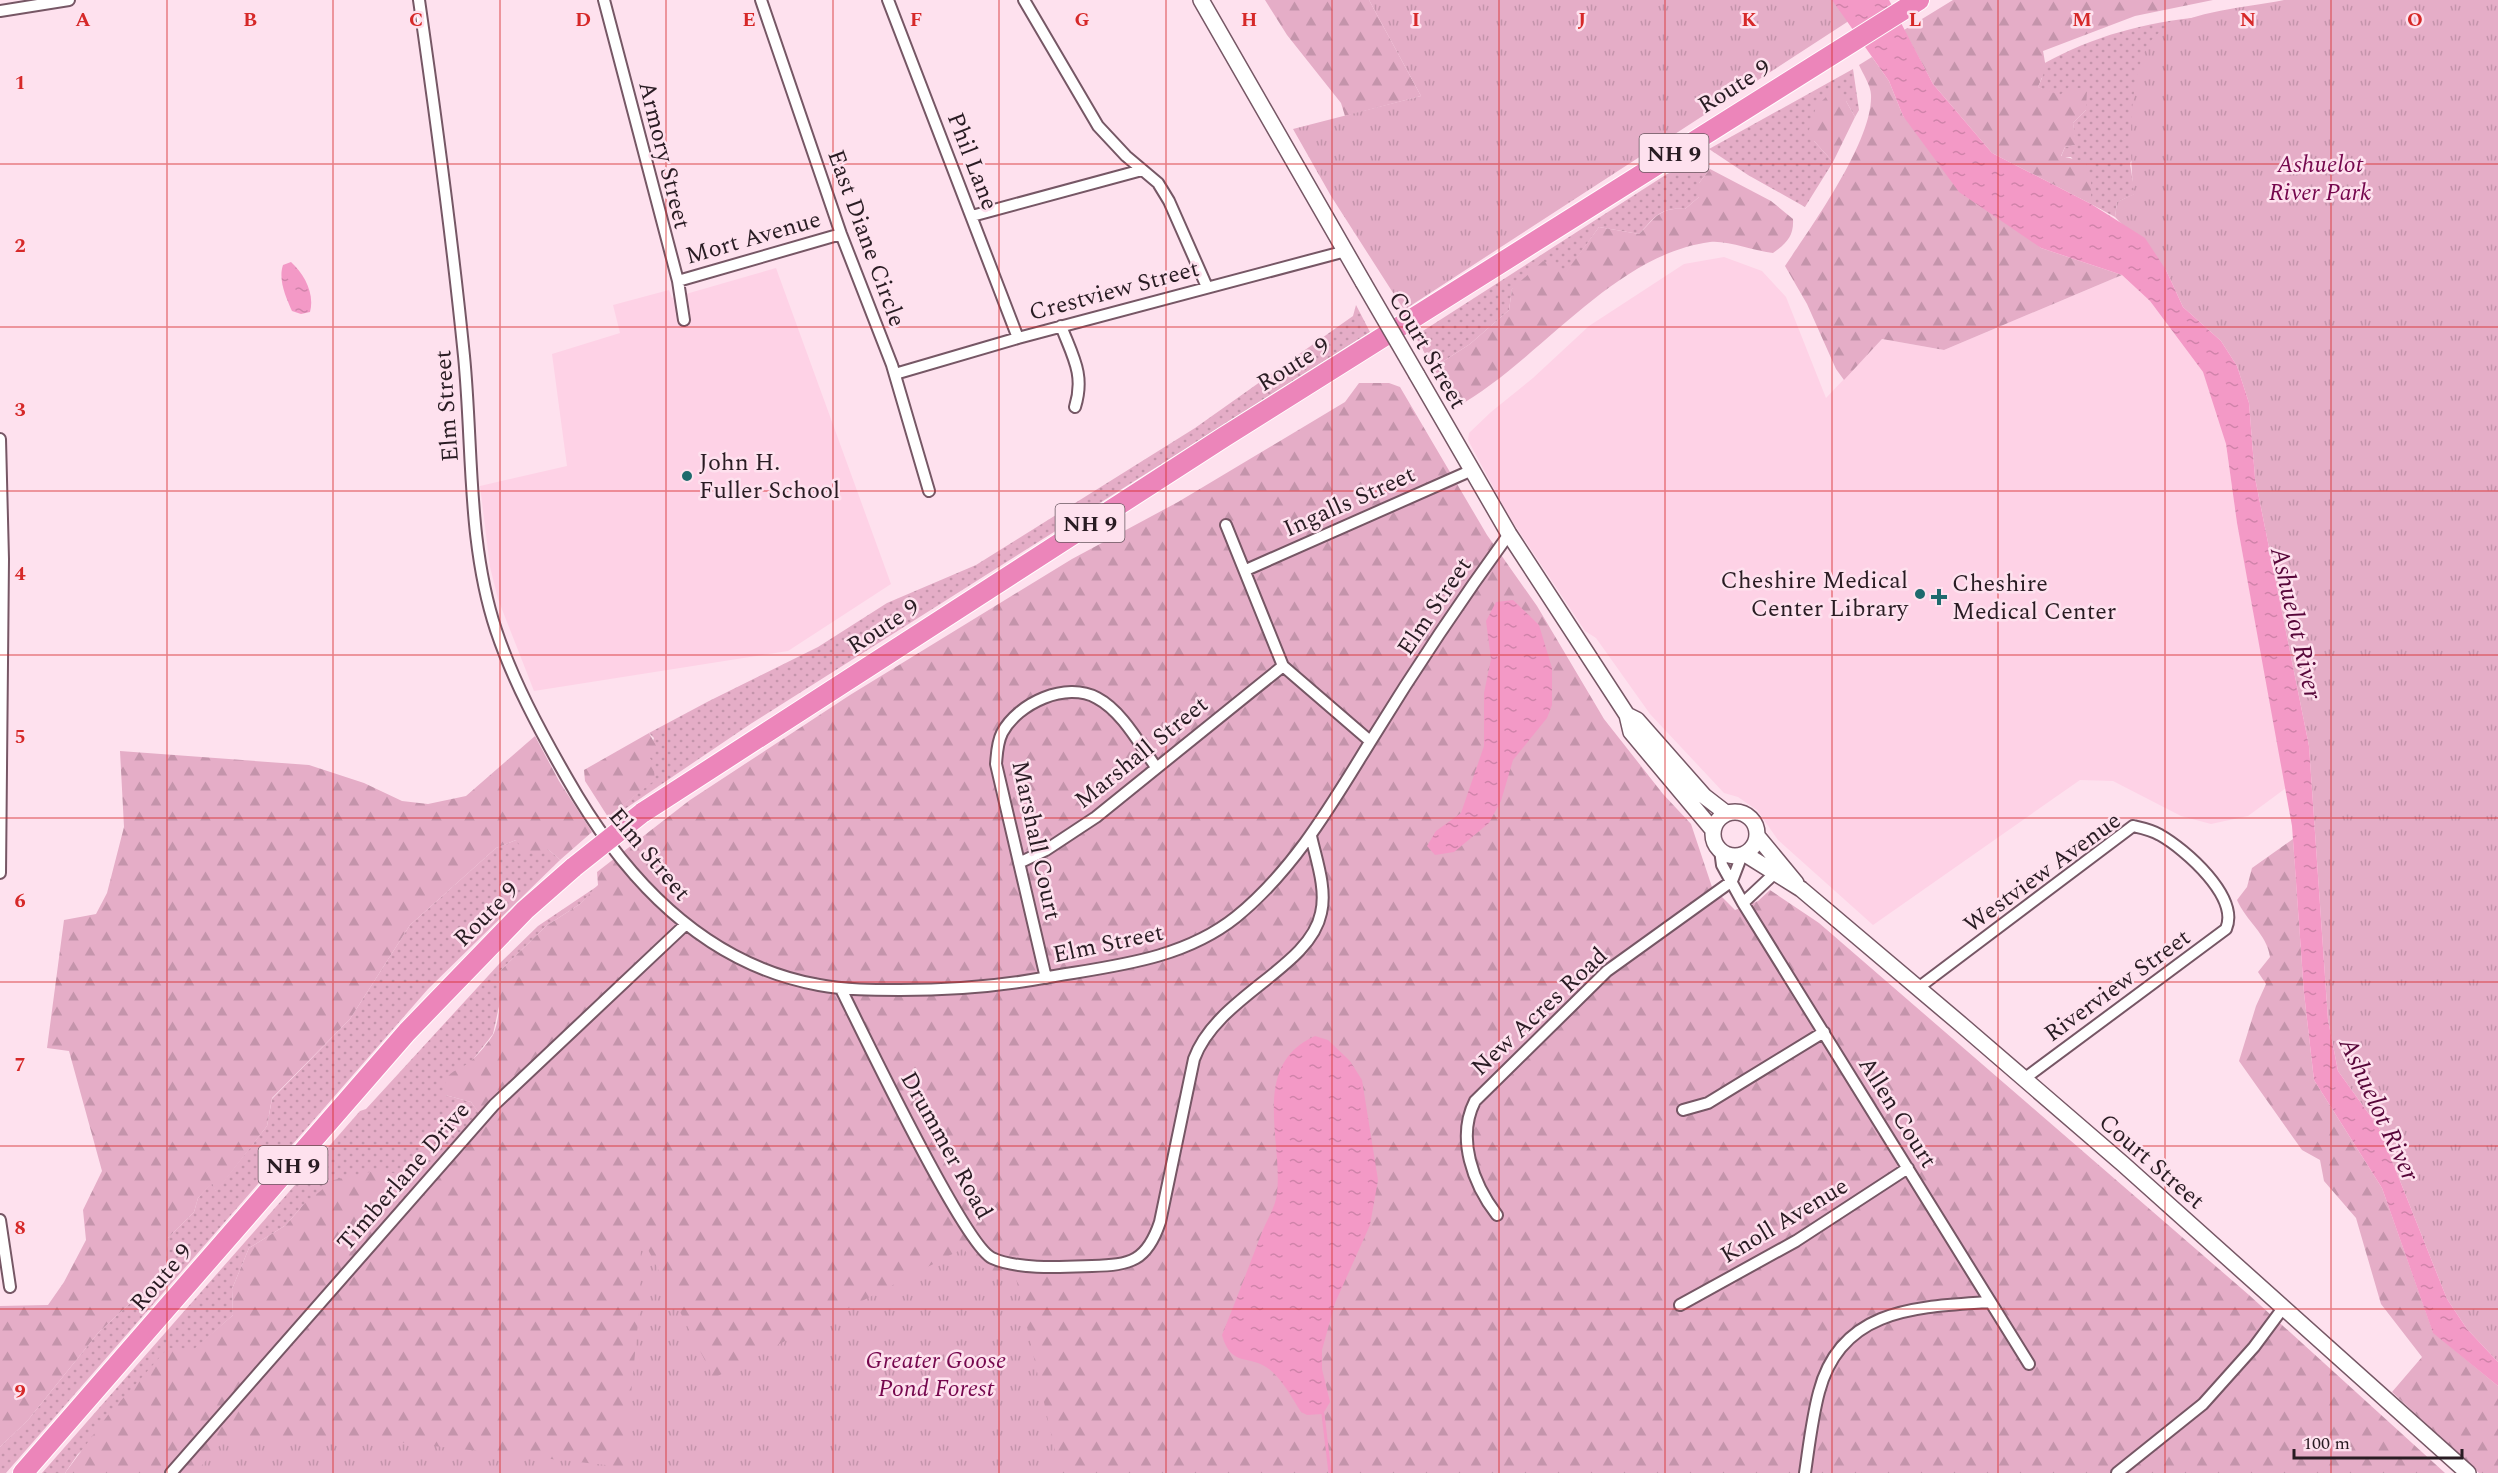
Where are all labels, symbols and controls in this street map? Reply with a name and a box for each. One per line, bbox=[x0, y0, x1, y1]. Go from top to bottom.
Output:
text: A bbox=[75, 5, 91, 35]
text: B bbox=[243, 5, 257, 35]
text: C bbox=[409, 5, 423, 35]
text: D bbox=[575, 5, 591, 35]
text: E bbox=[742, 5, 756, 35]
text: F bbox=[910, 5, 922, 35]
text: G bbox=[1074, 5, 1090, 35]
text: H bbox=[1241, 5, 1257, 35]
text: I bbox=[1412, 5, 1420, 35]
text: J bbox=[1578, 5, 1586, 35]
text: K bbox=[1741, 5, 1757, 35]
text: L bbox=[1909, 5, 1921, 35]
text: M bbox=[2072, 5, 2092, 35]
text: N bbox=[2240, 5, 2256, 35]
text: O bbox=[2407, 5, 2423, 35]
street label: Route 9 bbox=[1691, 50, 1778, 123]
text: 1 bbox=[14, 68, 26, 98]
street label: Armory Street bbox=[628, 78, 700, 233]
street label: Phil Lane bbox=[937, 107, 1007, 216]
road number: NH 9 bbox=[1640, 134, 1708, 172]
street label: East Diane Circle bbox=[817, 145, 915, 332]
park label: Ashuelot River Park bbox=[2269, 147, 2371, 211]
street label: Mort Avenue bbox=[681, 201, 825, 274]
text: 2 bbox=[14, 231, 26, 261]
street label: Crestview Street bbox=[1025, 251, 1203, 331]
street label: Court Street bbox=[1379, 285, 1475, 416]
street label: Route 9 bbox=[1250, 328, 1337, 401]
street label: Elm Street bbox=[425, 349, 469, 463]
text: 3 bbox=[14, 395, 26, 425]
place label: John H. Fuller School bbox=[699, 445, 840, 509]
street label: Ingalls Street bbox=[1278, 457, 1421, 547]
marker: John H. Fuller School bbox=[680, 469, 694, 483]
road number: NH 9 bbox=[1056, 504, 1124, 542]
water label: Ashuelot River bbox=[2259, 542, 2333, 704]
street label: Elm Street bbox=[1388, 550, 1481, 663]
text: 4 bbox=[14, 559, 26, 589]
place label: Cheshire Medical Center Library bbox=[1720, 563, 1909, 627]
place label: Cheshire Medical Center bbox=[1952, 566, 2116, 630]
marker: Cheshire Medical Center Library bbox=[1913, 587, 1927, 601]
marker: Cheshire Medical Center bbox=[1930, 588, 1948, 606]
street label: Route 9 bbox=[840, 590, 927, 664]
street label: Marshall Street bbox=[1067, 687, 1216, 818]
text: 5 bbox=[14, 722, 26, 752]
street label: Marshall Court bbox=[1002, 757, 1070, 923]
street label: Elm Street bbox=[599, 800, 699, 909]
street label: Westview Avenue bbox=[1956, 803, 2129, 942]
street label: Route 9 bbox=[446, 874, 528, 956]
text: 6 bbox=[14, 886, 26, 916]
street label: Elm Street bbox=[1050, 915, 1167, 973]
street label: Riverview Street bbox=[2037, 920, 2198, 1051]
street label: New Acres Road bbox=[1463, 939, 1616, 1085]
water label: Ashuelot River bbox=[2328, 1030, 2430, 1189]
text: 7 bbox=[14, 1050, 26, 1080]
street label: Allen Court bbox=[1849, 1050, 1946, 1175]
street label: Drummer Road bbox=[891, 1065, 1002, 1226]
street label: Timberlane Drive bbox=[329, 1094, 479, 1259]
street label: Court Street bbox=[2090, 1105, 2213, 1218]
road number: NH 9 bbox=[258, 1146, 328, 1184]
street label: Knoll Avenue bbox=[1714, 1168, 1855, 1273]
text: 8 bbox=[14, 1213, 26, 1243]
street label: Route 9 bbox=[122, 1236, 202, 1320]
park label: Greater Goose Pond Forest bbox=[866, 1343, 1006, 1407]
text: 9 bbox=[14, 1377, 26, 1407]
scale bar bbox=[2294, 1422, 2462, 1460]
text: 100 m bbox=[2303, 1430, 2350, 1457]

